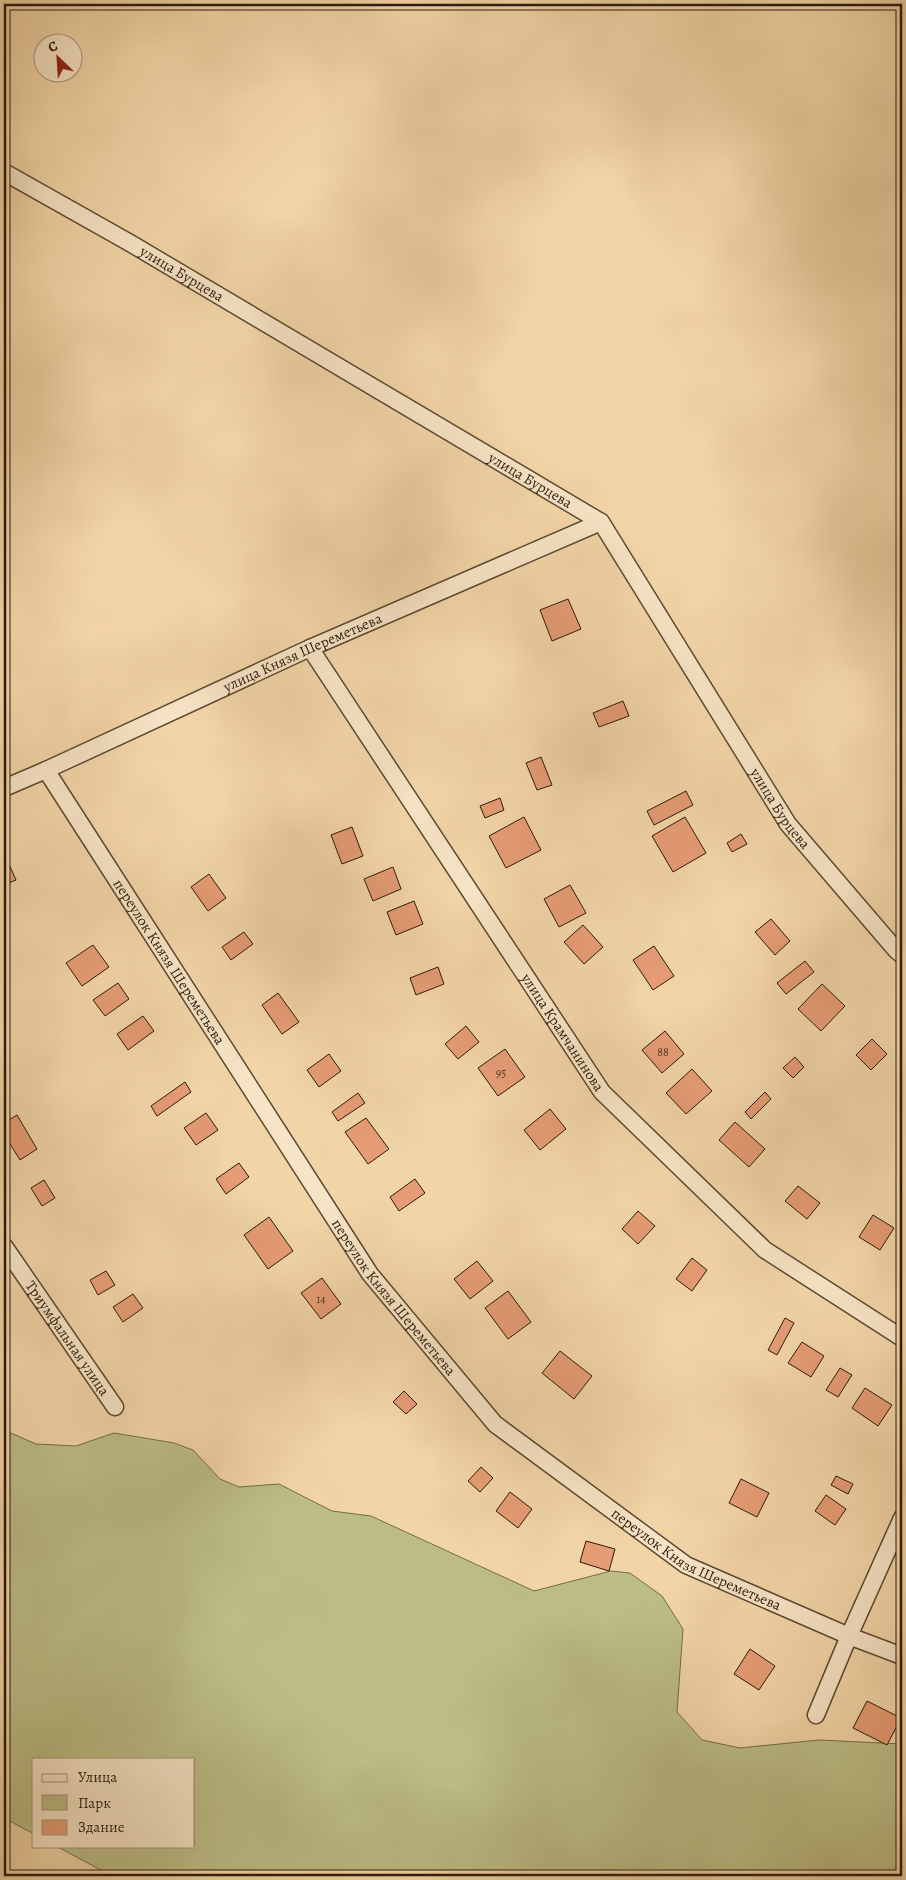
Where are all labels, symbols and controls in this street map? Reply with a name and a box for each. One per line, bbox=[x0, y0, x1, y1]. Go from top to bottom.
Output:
north arrow bbox=[32, 32, 82, 82]
text: С bbox=[45, 36, 61, 57]
street label: улица Бурцева bbox=[135, 241, 228, 306]
street label: улица Бурцева bbox=[484, 447, 576, 513]
street label: улица Князя Шереметьева bbox=[219, 608, 385, 697]
street label: улица Бурцева bbox=[745, 763, 815, 853]
street label: переулок Князя Шереметьева bbox=[109, 875, 230, 1049]
street label: улица Крамчанинова bbox=[516, 969, 609, 1095]
house number: 88 bbox=[657, 1044, 669, 1060]
house number: 95 bbox=[496, 1065, 506, 1081]
street label: переулок Князя Шереметьева bbox=[327, 1215, 461, 1380]
street label: Триумфальная улица bbox=[21, 1277, 114, 1400]
house number: 14 bbox=[316, 1291, 326, 1307]
street label: переулок Князя Шереметьева bbox=[607, 1503, 784, 1615]
legend bbox=[32, 1758, 195, 1848]
text: Улица bbox=[78, 1767, 117, 1787]
text: Парк bbox=[78, 1793, 111, 1813]
text: Здание bbox=[78, 1817, 125, 1837]

